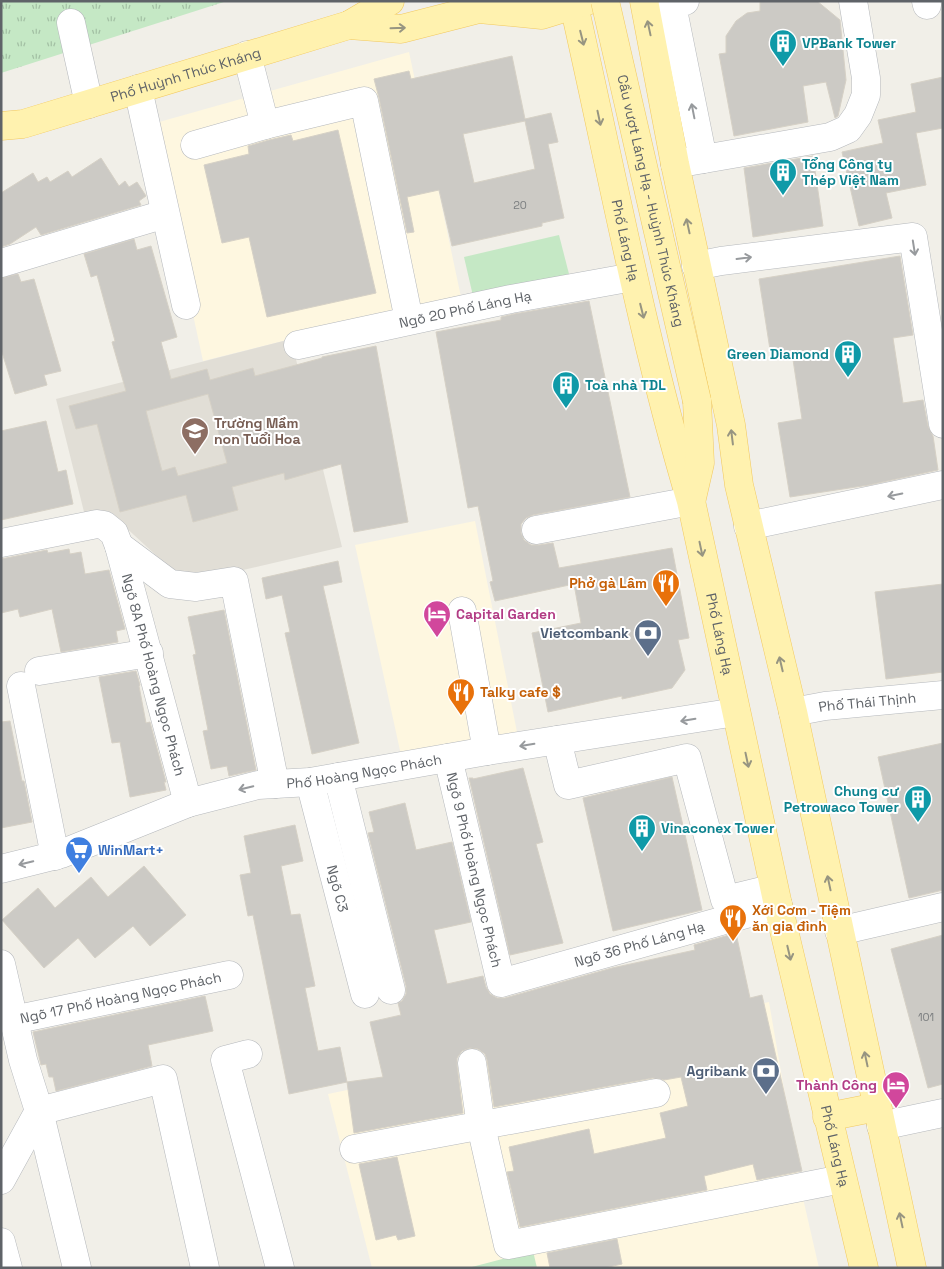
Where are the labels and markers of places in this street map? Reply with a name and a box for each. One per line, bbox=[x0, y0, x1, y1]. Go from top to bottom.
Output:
building icon: VPBank Tower bbox=[768, 28, 798, 67]
place label: VPBank Tower bbox=[802, 34, 897, 52]
place label: Tổng Công ty Thép Việt Nam bbox=[802, 155, 899, 189]
building icon: Tổng Công ty Thép Việt Nam bbox=[768, 157, 798, 196]
building icon: Green Diamond bbox=[833, 339, 863, 378]
place label: Green Diamond bbox=[727, 345, 829, 363]
building icon: Toà nhà TDL bbox=[551, 370, 581, 409]
place label: Toà nhà TDL bbox=[585, 376, 666, 394]
place label: Trường Mầm non Tuổi Hoa bbox=[214, 414, 301, 448]
school or university icon: Trường Mầm non Tuổi Hoa bbox=[180, 416, 210, 455]
restaurant icon: Phở gà Lâm bbox=[651, 568, 681, 607]
place label: Phở gà Lâm bbox=[569, 574, 647, 592]
hotel icon: Capital Garden bbox=[422, 599, 452, 638]
place label: Capital Garden bbox=[456, 605, 556, 623]
bank icon: Vietcombank bbox=[633, 618, 663, 657]
place label: Vietcombank bbox=[540, 624, 629, 642]
restaurant icon: Talky cafe $ bbox=[446, 677, 476, 716]
place label: Talky cafe $ bbox=[480, 683, 561, 701]
place label: Chung cư Petrowaco Tower bbox=[784, 782, 899, 816]
building icon: Chung cư Petrowaco Tower bbox=[903, 784, 933, 823]
building icon: Vinaconex Tower bbox=[627, 813, 657, 852]
place label: Vinaconex Tower bbox=[661, 819, 775, 837]
supermarket icon: WinMart+ bbox=[64, 835, 94, 874]
place label: WinMart+ bbox=[98, 841, 164, 859]
place label: Xới Cơm - Tiệm ăn gia đình bbox=[752, 901, 851, 935]
restaurant icon: Xới Cơm - Tiệm ăn gia đình bbox=[718, 903, 748, 942]
bank icon: Agribank bbox=[751, 1056, 781, 1095]
place label: Agribank bbox=[686, 1062, 747, 1080]
hotel icon: Thành Công bbox=[881, 1070, 911, 1109]
place label: Thành Công bbox=[796, 1076, 877, 1094]

